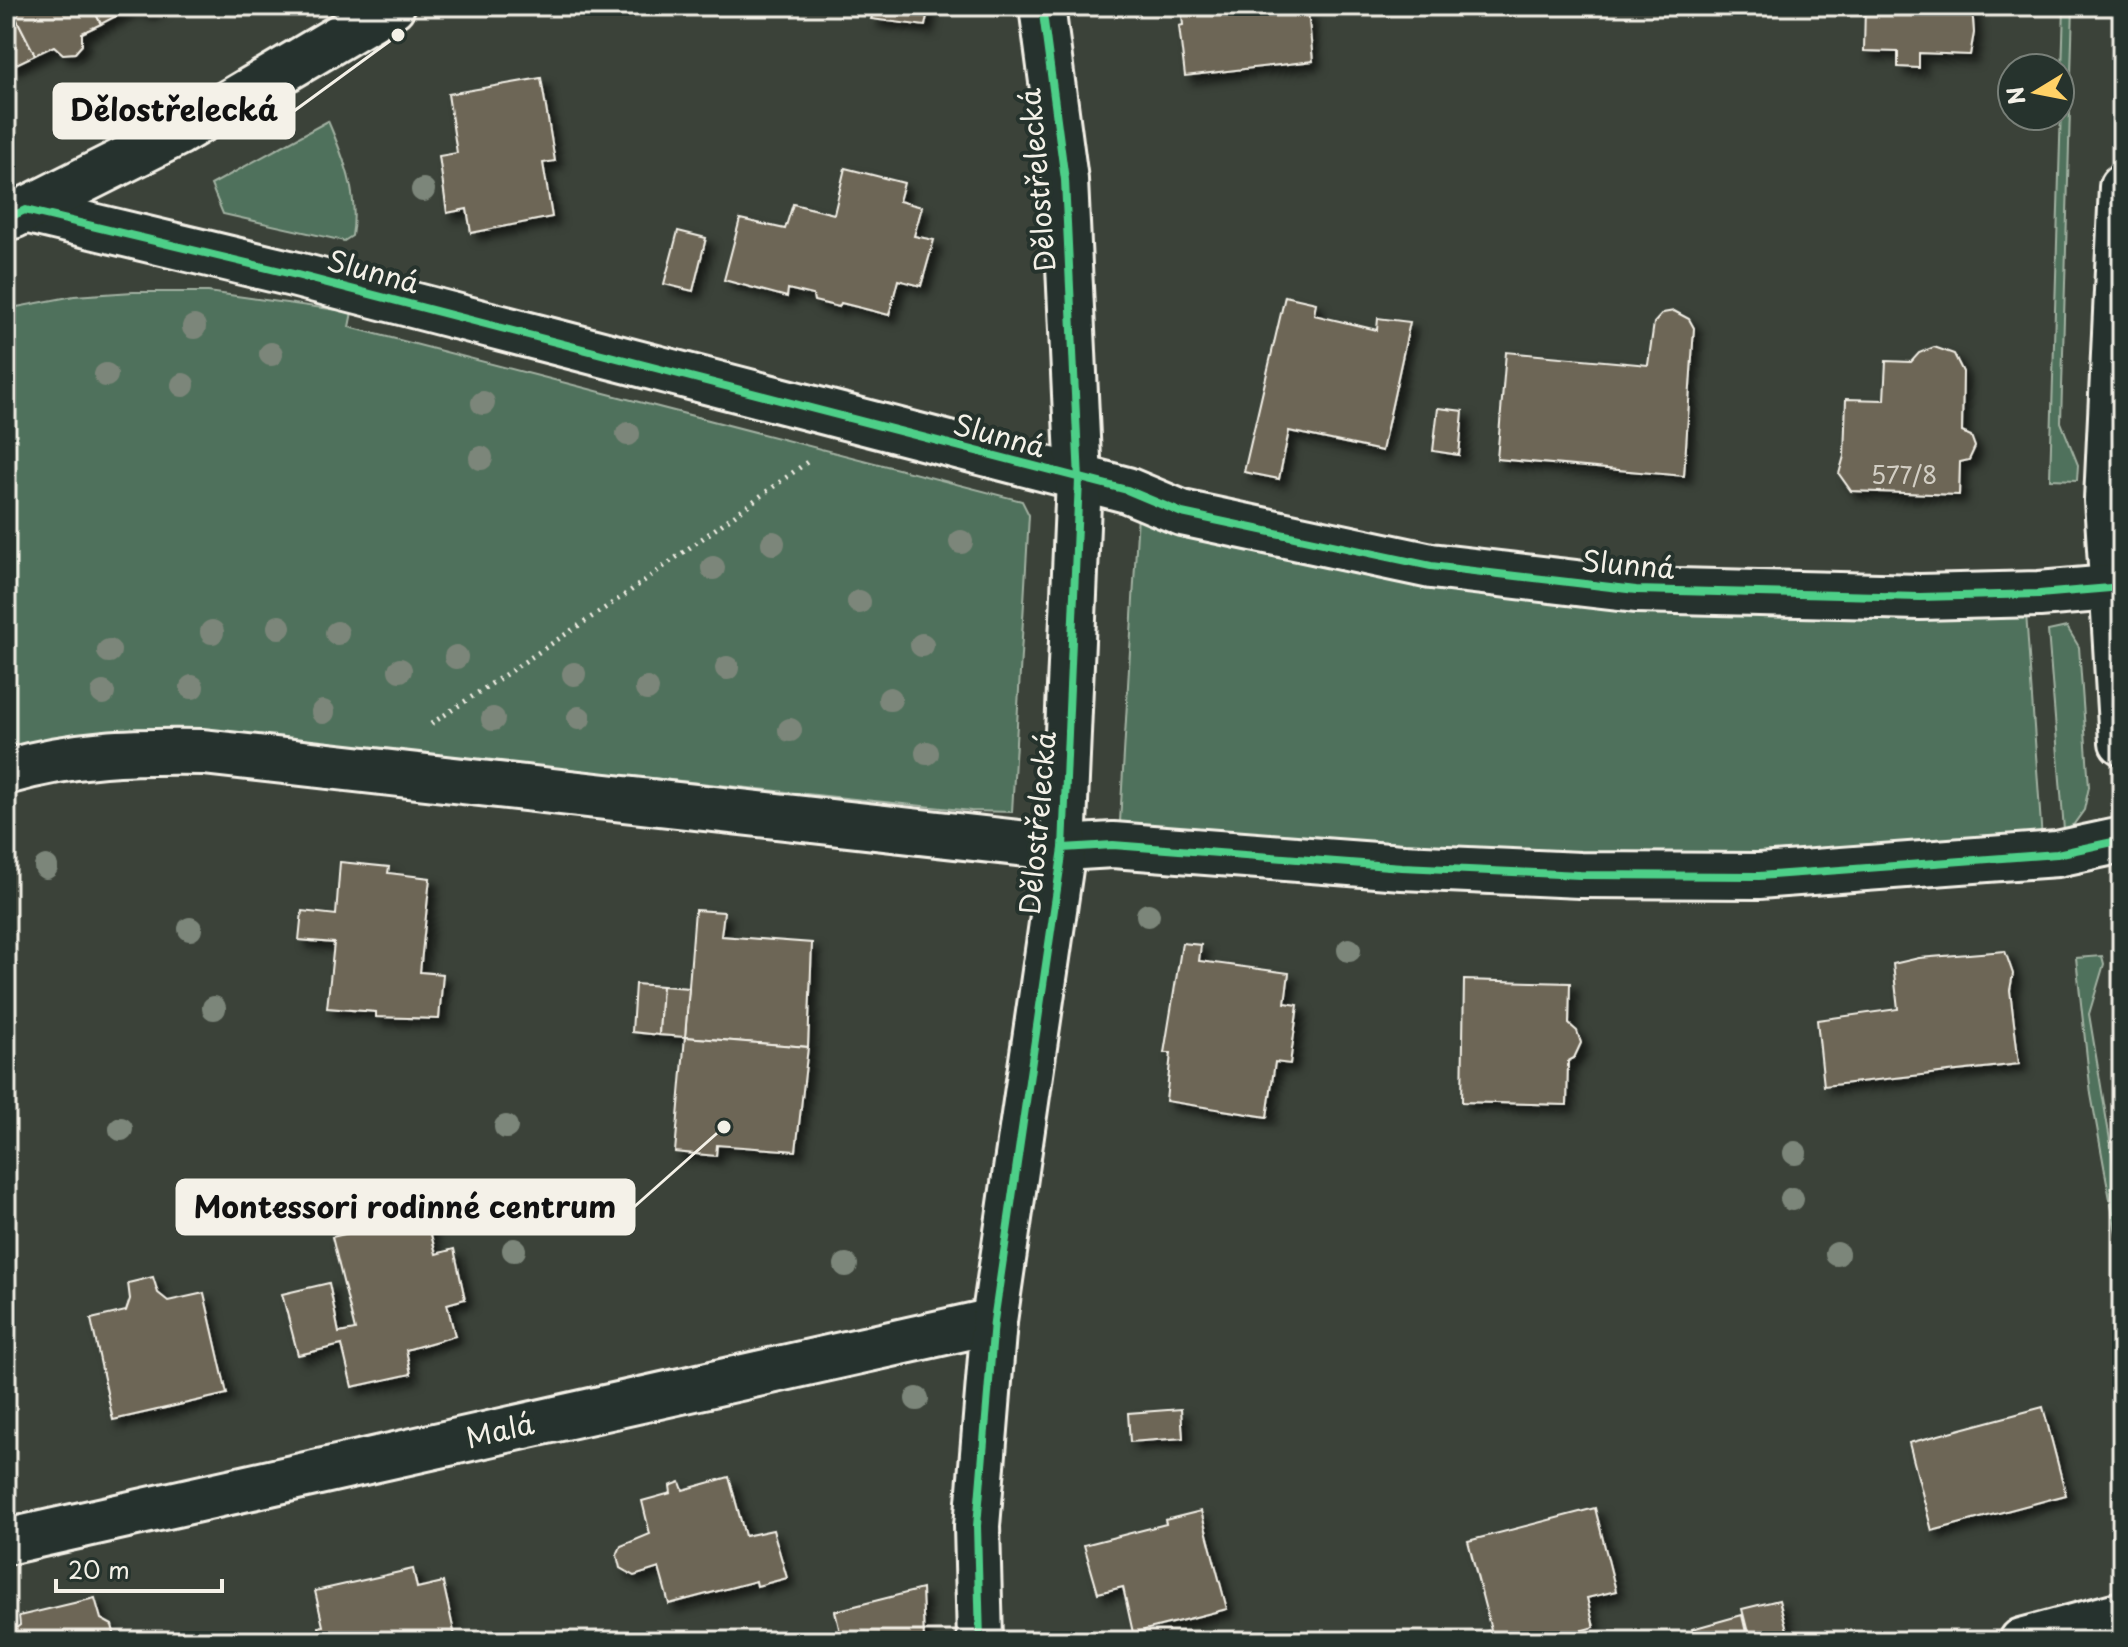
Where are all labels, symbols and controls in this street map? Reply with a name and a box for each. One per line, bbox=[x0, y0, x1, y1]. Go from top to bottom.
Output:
north arrow bbox=[1996, 52, 2076, 132]
callout: Dělostřelecká bbox=[54, 84, 294, 138]
text: N bbox=[1997, 84, 2033, 107]
text: Dělostřelecká bbox=[70, 86, 279, 131]
street label: Dělostřelecká bbox=[1007, 86, 1066, 274]
street label: Slunná bbox=[323, 238, 425, 304]
street label: Slunná bbox=[949, 402, 1051, 468]
house number: 577/8 bbox=[1871, 456, 1937, 492]
street label: Slunná bbox=[1580, 538, 1677, 589]
street label: Dělostřelecká bbox=[1007, 729, 1066, 916]
callout: Montessori rodinné centrum bbox=[177, 1180, 634, 1234]
text: Montessori rodinné centrum bbox=[194, 1183, 616, 1228]
street label: Malá bbox=[461, 1401, 538, 1458]
scale bar bbox=[56, 1543, 222, 1593]
text: 20 m bbox=[68, 1551, 130, 1587]

